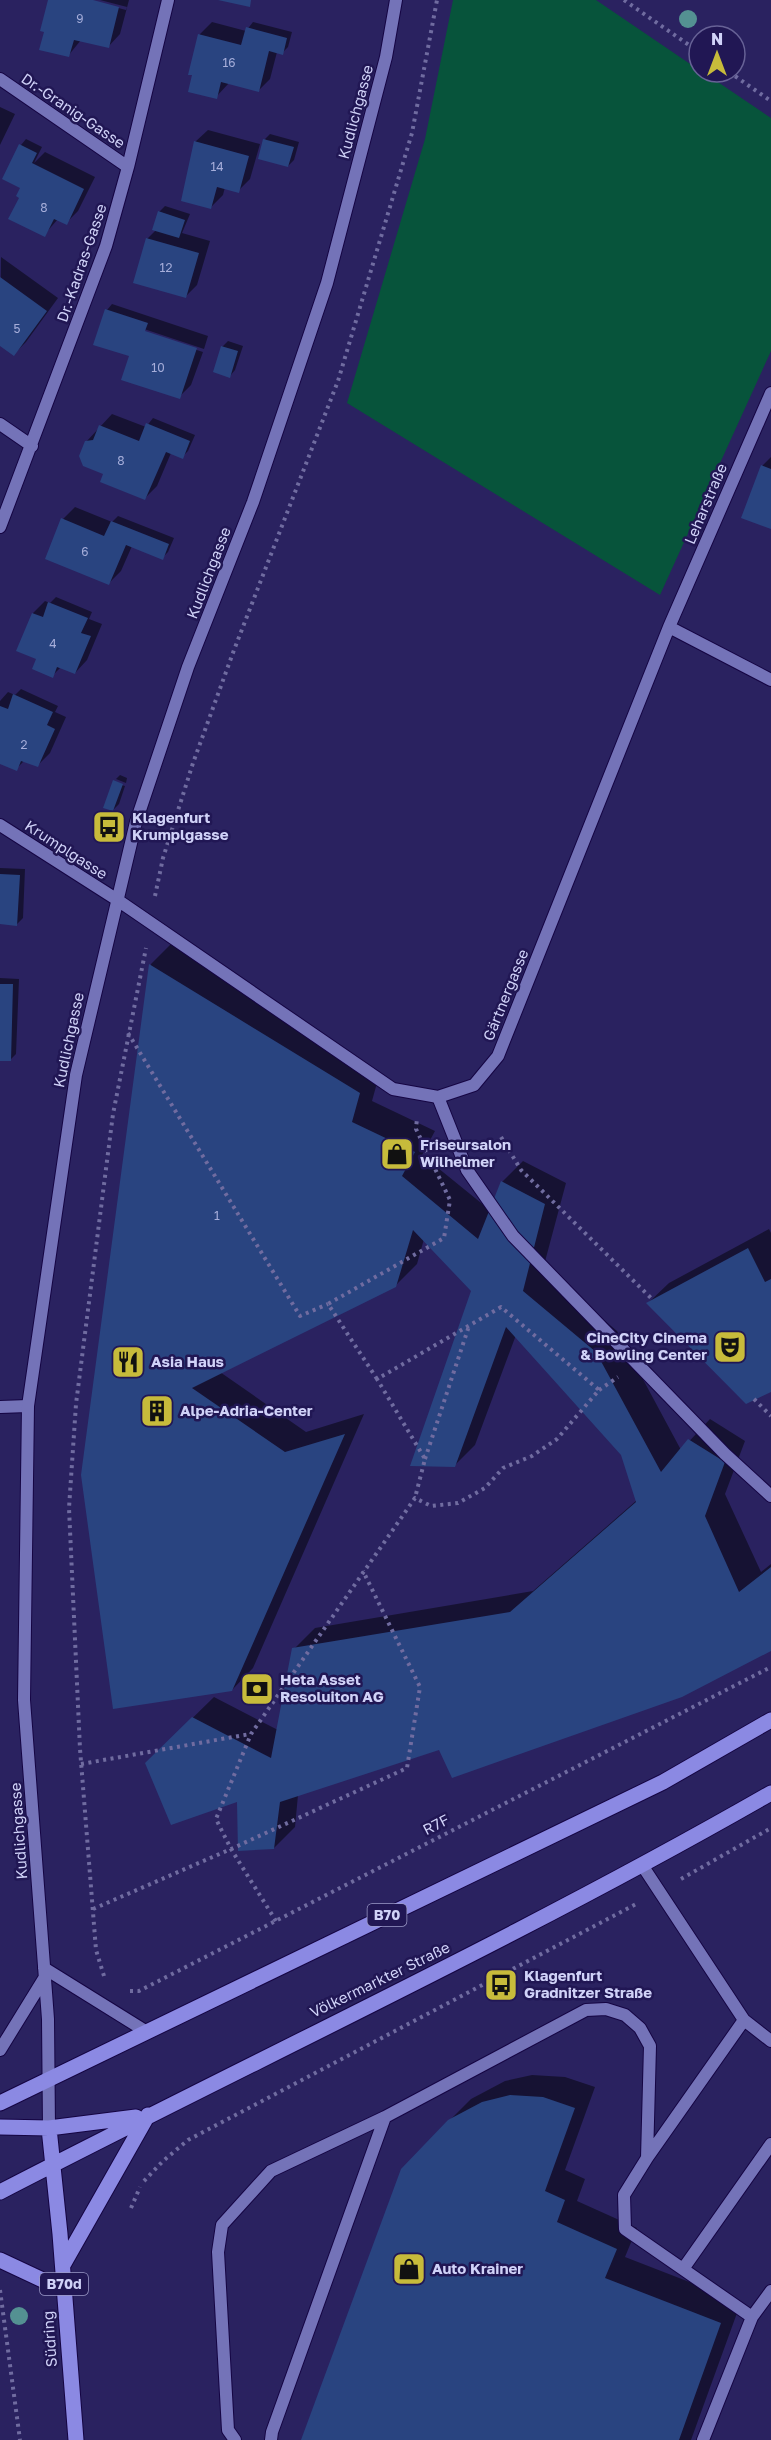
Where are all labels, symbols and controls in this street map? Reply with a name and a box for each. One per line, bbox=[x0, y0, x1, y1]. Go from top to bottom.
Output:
house number: 9 bbox=[76, 11, 84, 26]
north arrow bbox=[687, 24, 747, 84]
text: N bbox=[711, 29, 723, 49]
house number: 16 bbox=[222, 55, 236, 70]
street label: Kudlichgasse bbox=[334, 62, 376, 161]
street label: Dr.-Granig-Gasse bbox=[18, 69, 129, 152]
house number: 14 bbox=[210, 159, 224, 174]
house number: 8 bbox=[40, 200, 48, 215]
street label: Dr.-Kadras-Gasse bbox=[52, 201, 110, 324]
house number: 12 bbox=[160, 260, 172, 275]
house number: 5 bbox=[14, 321, 21, 336]
house number: 10 bbox=[151, 360, 165, 375]
house number: 8 bbox=[117, 453, 125, 468]
street label: Leharstraße bbox=[680, 460, 730, 547]
street label: Kudlichgasse bbox=[182, 524, 234, 621]
house number: 6 bbox=[81, 544, 89, 559]
house number: 4 bbox=[49, 636, 57, 651]
house number: 2 bbox=[21, 737, 28, 752]
place label: Klagenfurt Krumplgasse bbox=[132, 808, 229, 843]
bus stop icon: Klagenfurt Krumplgasse bbox=[91, 809, 127, 845]
street label: Krumplgasse bbox=[22, 816, 111, 883]
street label: Gärtnergasse bbox=[479, 946, 532, 1043]
street label: Kudlichgasse bbox=[49, 990, 87, 1089]
place label: Friseursalon Wilhelmer bbox=[420, 1135, 511, 1170]
shop icon: Friseursalon Wilhelmer bbox=[379, 1136, 415, 1172]
house number: 1 bbox=[214, 1208, 220, 1223]
place label: CineCity Cinema & Bowling Center bbox=[580, 1328, 707, 1363]
theatre icon: CineCity Cinema & Bowling Center bbox=[712, 1329, 748, 1365]
restaurant icon: Asia Haus bbox=[110, 1344, 146, 1380]
place label: Asia Haus bbox=[151, 1352, 224, 1370]
building icon: Alpe-Adria-Center bbox=[139, 1393, 175, 1429]
place label: Alpe-Adria-Center bbox=[180, 1401, 313, 1419]
place label: Heta Asset Resoluiton AG bbox=[280, 1670, 384, 1705]
bank icon: Heta Asset Resoluiton AG bbox=[239, 1671, 275, 1707]
street label: Kudlichgasse bbox=[6, 1782, 30, 1880]
street label: R7F bbox=[419, 1810, 452, 1838]
road number: B70 bbox=[368, 1904, 406, 1926]
street label: Völkermarkter Straße bbox=[307, 1937, 453, 2021]
place label: Klagenfurt Gradnitzer Straße bbox=[524, 1966, 652, 2001]
bus stop icon: Klagenfurt Gradnitzer Straße bbox=[483, 1967, 519, 2003]
shop icon: Auto Krainer bbox=[391, 2251, 427, 2287]
place label: Auto Krainer bbox=[432, 2259, 523, 2277]
road number: B70d bbox=[40, 2273, 88, 2295]
street label: Südring bbox=[38, 2310, 60, 2368]

